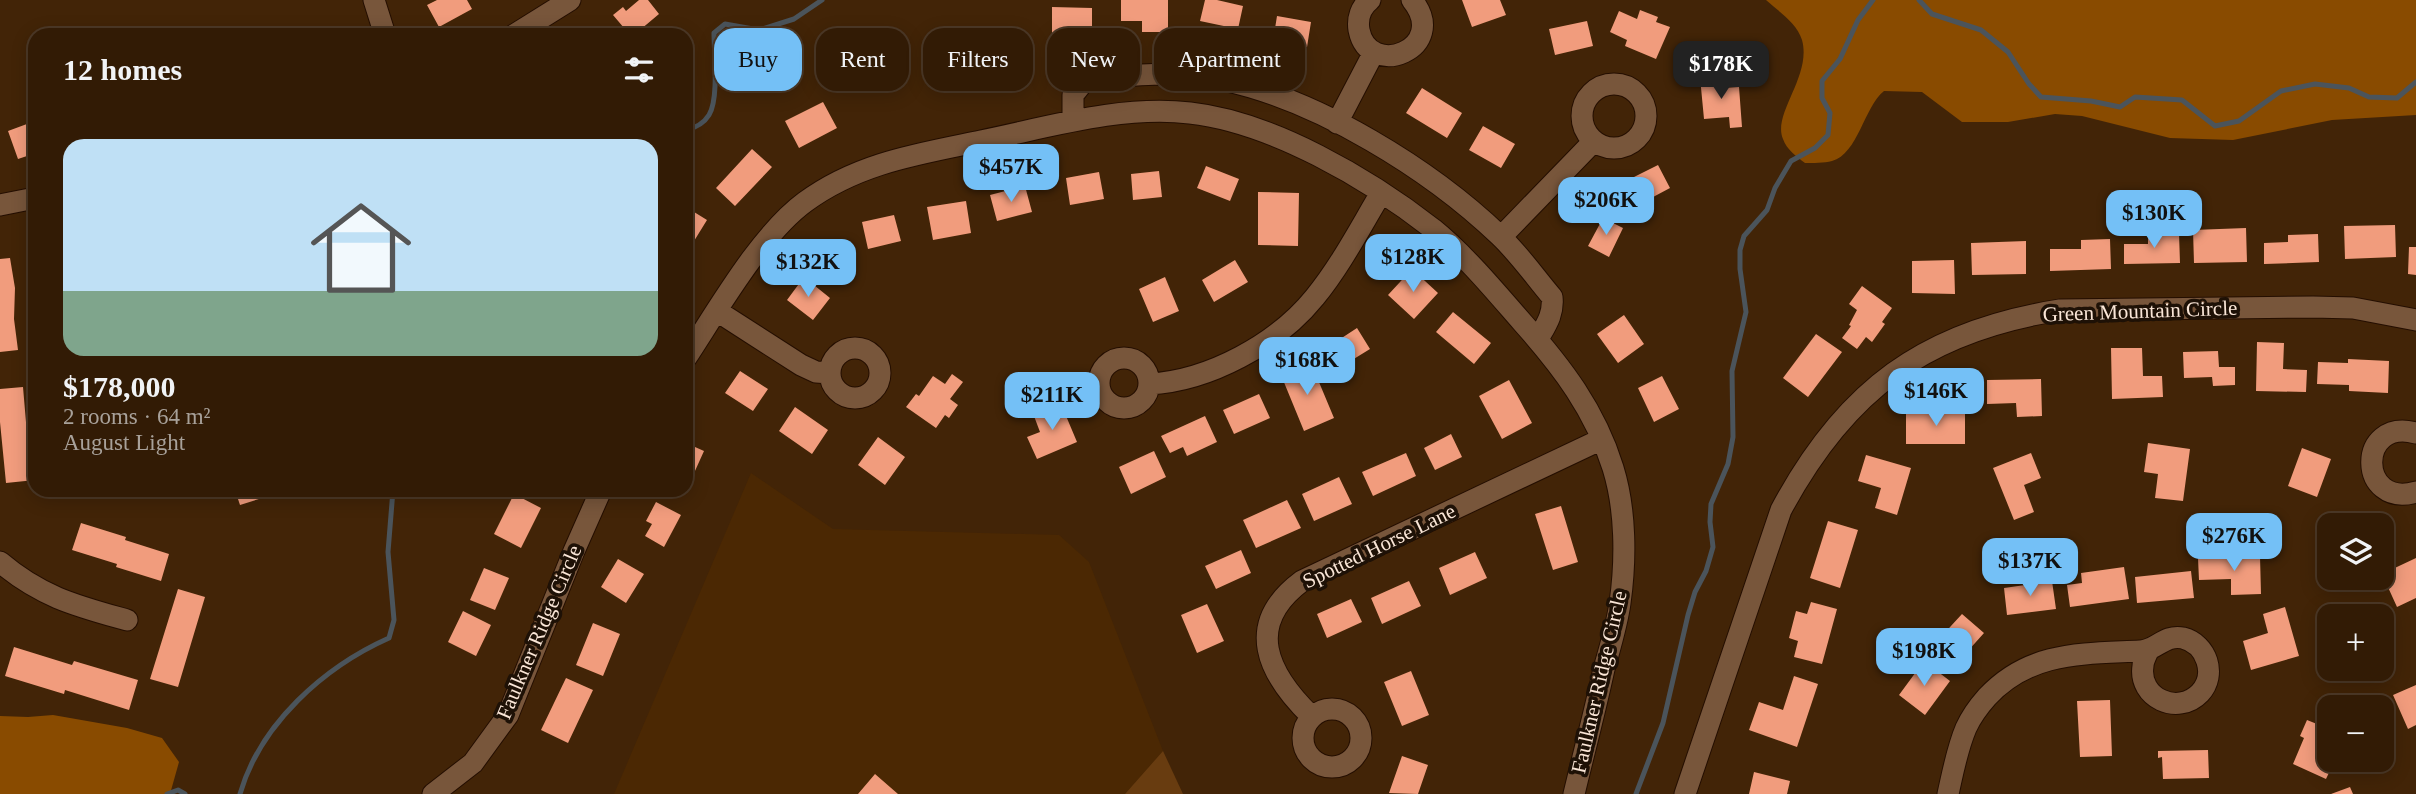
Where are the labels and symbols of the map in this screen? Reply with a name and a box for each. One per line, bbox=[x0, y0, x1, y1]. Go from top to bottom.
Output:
pin: $178K bbox=[1672, 42, 1770, 101]
pin: $457K bbox=[962, 144, 1060, 204]
pin: $206K bbox=[1557, 177, 1655, 237]
pin: $130K bbox=[2105, 190, 2203, 250]
pin: $128K bbox=[1364, 234, 1462, 294]
pin: $132K bbox=[759, 240, 857, 299]
street label: Green Mountain Circle bbox=[2042, 296, 2238, 326]
pin: $168K bbox=[1258, 338, 1356, 397]
pin: $146K bbox=[1887, 368, 1985, 428]
pin: $211K bbox=[1003, 372, 1101, 432]
street label: Spotted Horse Lane bbox=[1299, 499, 1459, 593]
pin: $276K bbox=[2185, 514, 2283, 573]
pin: $137K bbox=[1981, 538, 2079, 598]
street label: Faulkner Ridge Circle bbox=[491, 541, 587, 723]
street label: Faulkner Ridge Circle bbox=[1566, 588, 1632, 776]
pin: $198K bbox=[1875, 628, 1973, 688]

